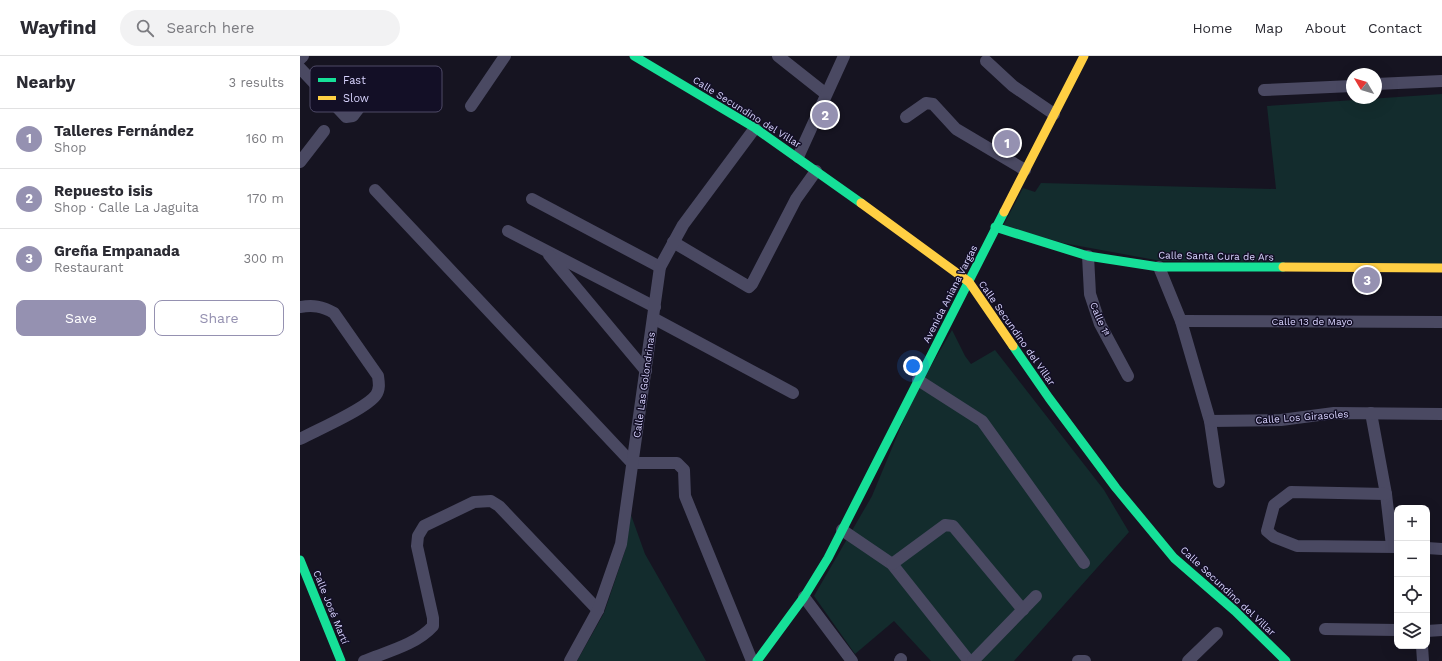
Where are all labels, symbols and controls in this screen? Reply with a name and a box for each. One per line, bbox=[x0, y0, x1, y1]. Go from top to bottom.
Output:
search box bbox=[120, 10, 400, 46]
text: Wayfind bbox=[20, 16, 96, 39]
icon: search bbox=[134, 17, 156, 39]
text: Search here bbox=[166, 19, 254, 37]
text: Home bbox=[1192, 20, 1232, 36]
text: Map bbox=[1254, 20, 1283, 36]
text: About bbox=[1305, 20, 1346, 36]
text: Contact bbox=[1368, 20, 1422, 36]
legend bbox=[310, 66, 442, 112]
north arrow bbox=[1346, 68, 1382, 104]
text: Nearby bbox=[16, 72, 75, 92]
text: Fast bbox=[343, 74, 366, 87]
street label: Calle Secundino del Villar bbox=[691, 74, 803, 150]
text: 3 results bbox=[229, 75, 284, 90]
text: Slow bbox=[343, 92, 369, 105]
pin: 2 bbox=[812, 100, 838, 130]
text: Talleres Fernández bbox=[54, 122, 194, 140]
pin: 1 bbox=[994, 128, 1020, 158]
text: 1 bbox=[26, 131, 32, 146]
text: 160 m bbox=[246, 131, 284, 146]
text: Shop bbox=[54, 140, 86, 155]
text: Repuesto isis bbox=[54, 182, 153, 200]
text: 2 bbox=[25, 191, 33, 206]
text: 170 m bbox=[247, 191, 284, 206]
text: Shop · Calle La Jaguita bbox=[54, 200, 199, 215]
text: Greña Empanada bbox=[54, 242, 180, 260]
street label: Avenida Aniana Vargas bbox=[921, 243, 979, 345]
street label: Calle Santa Cura de Ars bbox=[1158, 249, 1274, 263]
text: 3 bbox=[25, 251, 33, 266]
text: 300 m bbox=[243, 251, 284, 266]
text: Restaurant bbox=[54, 260, 124, 275]
pin: 3 bbox=[1354, 265, 1380, 295]
street label: Calle Secundino del Villar bbox=[977, 279, 1057, 387]
button: Save bbox=[16, 300, 146, 336]
button: Share bbox=[154, 300, 284, 336]
street label: Calle 1ª bbox=[1088, 301, 1112, 338]
street label: Calle 13 de Mayo bbox=[1271, 316, 1353, 327]
street label: Calle Las Golondrinas bbox=[631, 331, 657, 439]
your location bbox=[903, 356, 923, 376]
street label: Calle Los Girasoles bbox=[1255, 408, 1349, 426]
map controls bbox=[1394, 505, 1430, 649]
button: + bbox=[1394, 505, 1430, 541]
button: − bbox=[1394, 541, 1430, 577]
street label: Calle Secundino del Villar bbox=[1178, 544, 1278, 638]
street label: Calle José Martí bbox=[311, 569, 351, 646]
button: locate bbox=[1394, 577, 1430, 613]
button: layers bbox=[1394, 613, 1430, 649]

